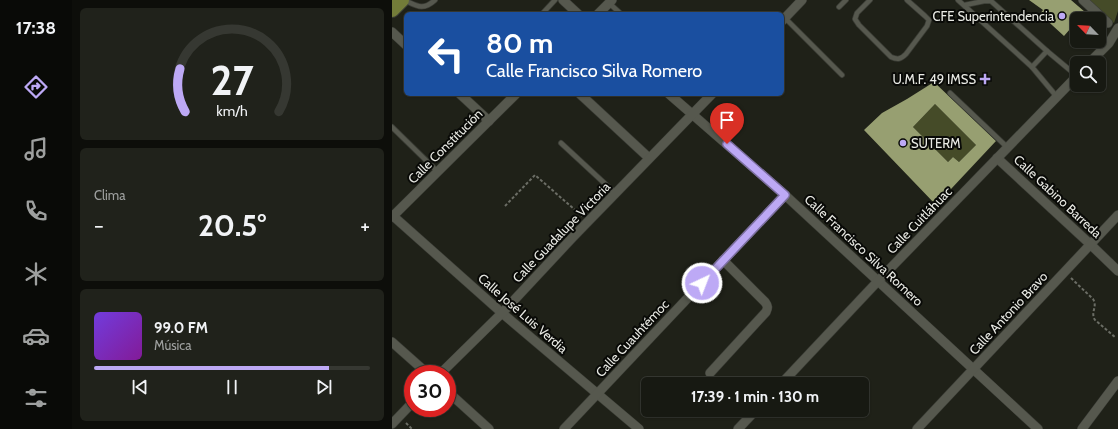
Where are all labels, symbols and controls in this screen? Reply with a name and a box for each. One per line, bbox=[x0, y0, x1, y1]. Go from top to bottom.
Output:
place label: CFE Superintendencia bbox=[933, 8, 1055, 24]
marker: CFE Superintendencia bbox=[1057, 11, 1067, 21]
north arrow bbox=[1070, 12, 1106, 48]
map controls bbox=[1070, 12, 1106, 92]
text: 17:38 bbox=[16, 17, 56, 39]
text: 80 m bbox=[486, 26, 553, 60]
icon: left bbox=[420, 28, 472, 80]
text: 27 bbox=[210, 55, 254, 105]
button: search bbox=[1070, 56, 1106, 92]
text: Calle Francisco Silva Romero bbox=[486, 60, 702, 82]
place label: U.M.F. 49 IMSS bbox=[892, 71, 976, 87]
icon: directions bbox=[22, 73, 50, 101]
marker: U.M.F. 49 IMSS bbox=[979, 73, 991, 85]
text: km/h bbox=[216, 102, 248, 120]
pin bbox=[710, 103, 744, 144]
street label: Calle Constitución bbox=[404, 105, 486, 187]
icon: arrive bbox=[716, 109, 738, 131]
icon: music bbox=[22, 135, 50, 163]
place label: SUTERM bbox=[911, 135, 961, 151]
marker: SUTERM bbox=[898, 138, 908, 148]
street label: Calle Gabino Barreda bbox=[1011, 151, 1106, 241]
street label: Calle Guadalupe Victoria bbox=[509, 178, 614, 286]
street label: Calle Cuitláhuac bbox=[883, 183, 955, 257]
text: Clima bbox=[94, 187, 125, 203]
street label: Calle Francisco Silva Romero bbox=[801, 191, 927, 309]
icon: phone bbox=[22, 197, 50, 225]
text: 20.5° bbox=[198, 207, 266, 244]
text: − bbox=[94, 212, 104, 239]
text: + bbox=[360, 212, 370, 239]
icon: climate bbox=[22, 260, 50, 288]
position arrow bbox=[681, 262, 723, 304]
street label: Calle Antonio Bravo bbox=[965, 268, 1051, 358]
street label: Calle José Luis Verdia bbox=[475, 270, 572, 357]
street label: Calle Cuauhtémoc bbox=[592, 296, 672, 380]
text: 99.0 FM bbox=[154, 319, 208, 337]
icon: car bbox=[22, 322, 50, 350]
text: Música bbox=[154, 337, 192, 353]
speed limit sign: 30 bbox=[404, 365, 456, 417]
icon: previous bbox=[129, 376, 151, 398]
icon: pause bbox=[221, 376, 243, 398]
icon: next bbox=[313, 376, 335, 398]
icon: filters bbox=[22, 384, 50, 412]
text: 17:39 · 1 min · 130 m bbox=[691, 388, 819, 406]

